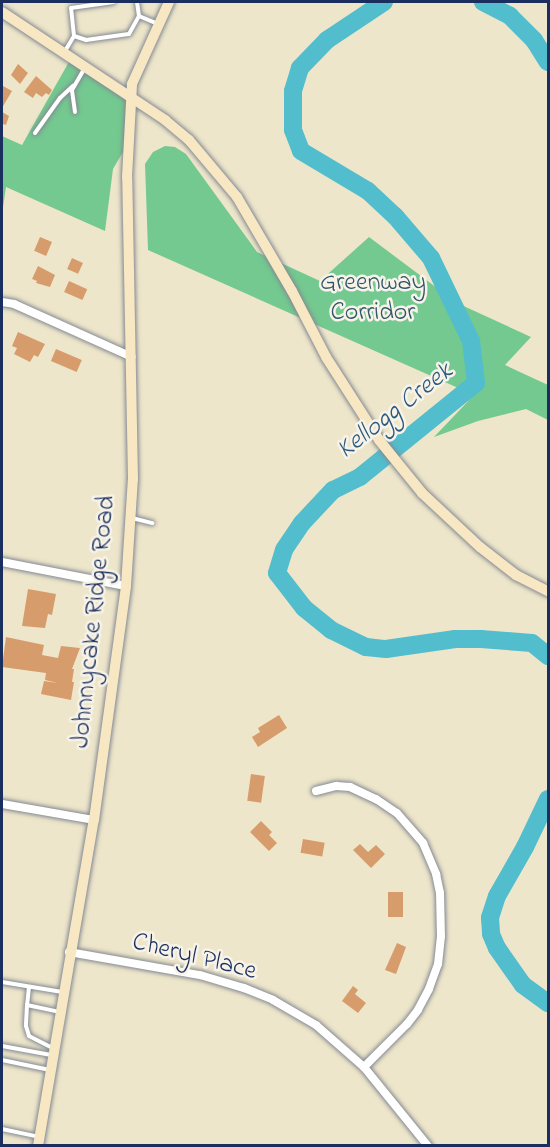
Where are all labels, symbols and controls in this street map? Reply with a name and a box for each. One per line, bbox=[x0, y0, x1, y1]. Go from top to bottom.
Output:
park label: Greenway Corridor bbox=[320, 268, 426, 330]
water label: Kellogg Creek bbox=[330, 356, 460, 466]
street label: Johnnycake Ridge Road bbox=[66, 494, 124, 750]
street label: Cheryl Place bbox=[129, 928, 259, 988]

